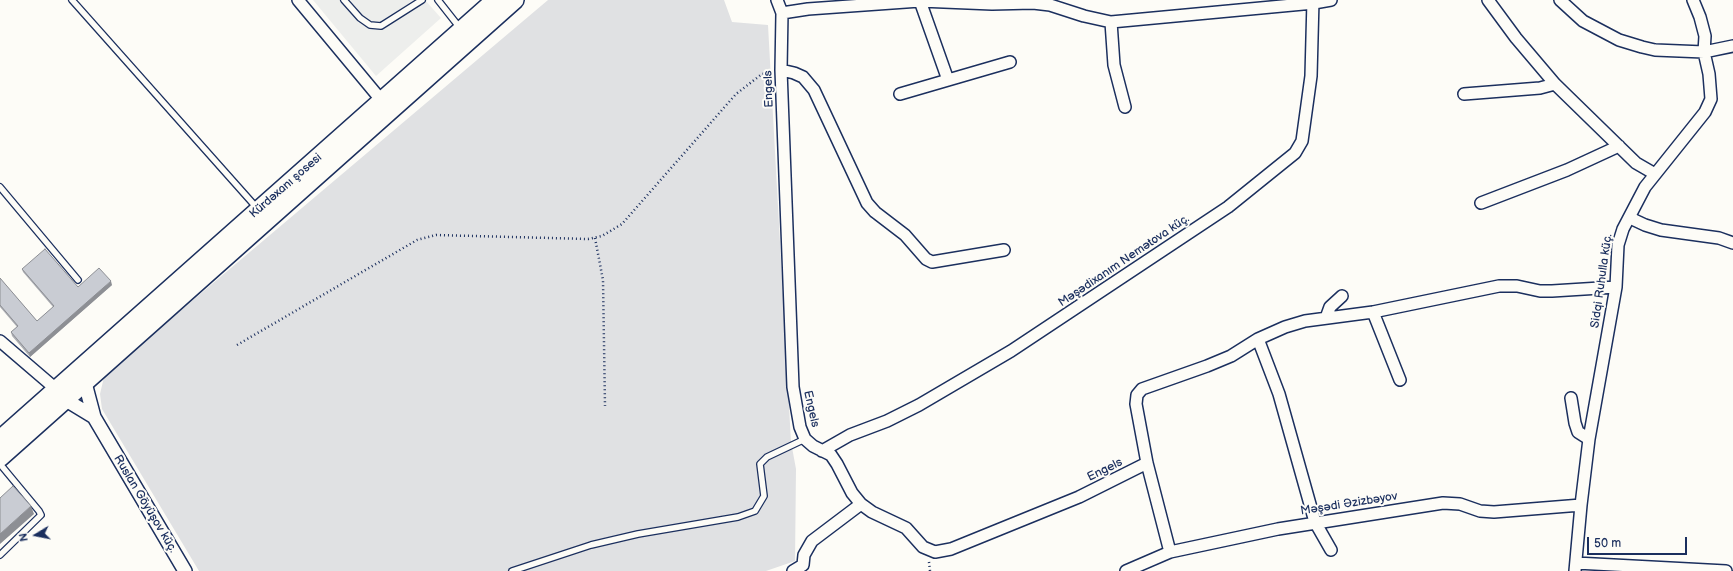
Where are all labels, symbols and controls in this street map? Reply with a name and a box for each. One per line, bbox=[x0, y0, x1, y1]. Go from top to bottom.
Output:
street label: Engels bbox=[761, 70, 777, 108]
street label: Kürdəxanı şosesi bbox=[247, 151, 325, 221]
street label: Məşədixanım Nemətova küç. bbox=[1056, 212, 1192, 310]
street label: Sidqi Ruhulla küç. bbox=[1588, 233, 1616, 329]
street label: Engels bbox=[800, 389, 822, 429]
street label: Ruslan Göyüşov küç. bbox=[110, 453, 180, 555]
street label: Engels bbox=[1085, 455, 1125, 485]
street label: Məşədi Əzizbəyov bbox=[1299, 489, 1399, 519]
north arrow bbox=[16, 515, 56, 555]
scale bar bbox=[1589, 529, 1689, 555]
text: N bbox=[17, 532, 31, 542]
text: 50 m bbox=[1594, 536, 1621, 551]

